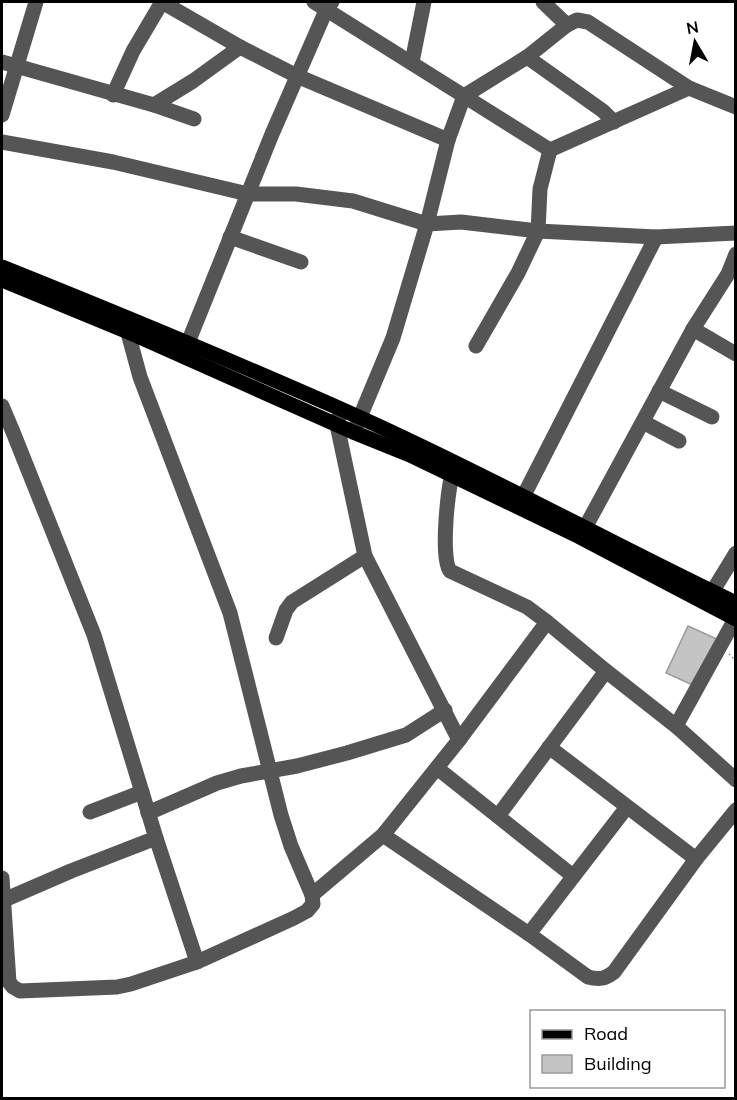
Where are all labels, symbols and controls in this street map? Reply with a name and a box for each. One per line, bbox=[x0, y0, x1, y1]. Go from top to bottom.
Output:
north arrow bbox=[665, 12, 725, 72]
text: N bbox=[685, 16, 700, 38]
legend bbox=[530, 1010, 725, 1088]
text: Road bbox=[584, 1022, 628, 1045]
text: Building bbox=[584, 1052, 652, 1075]

